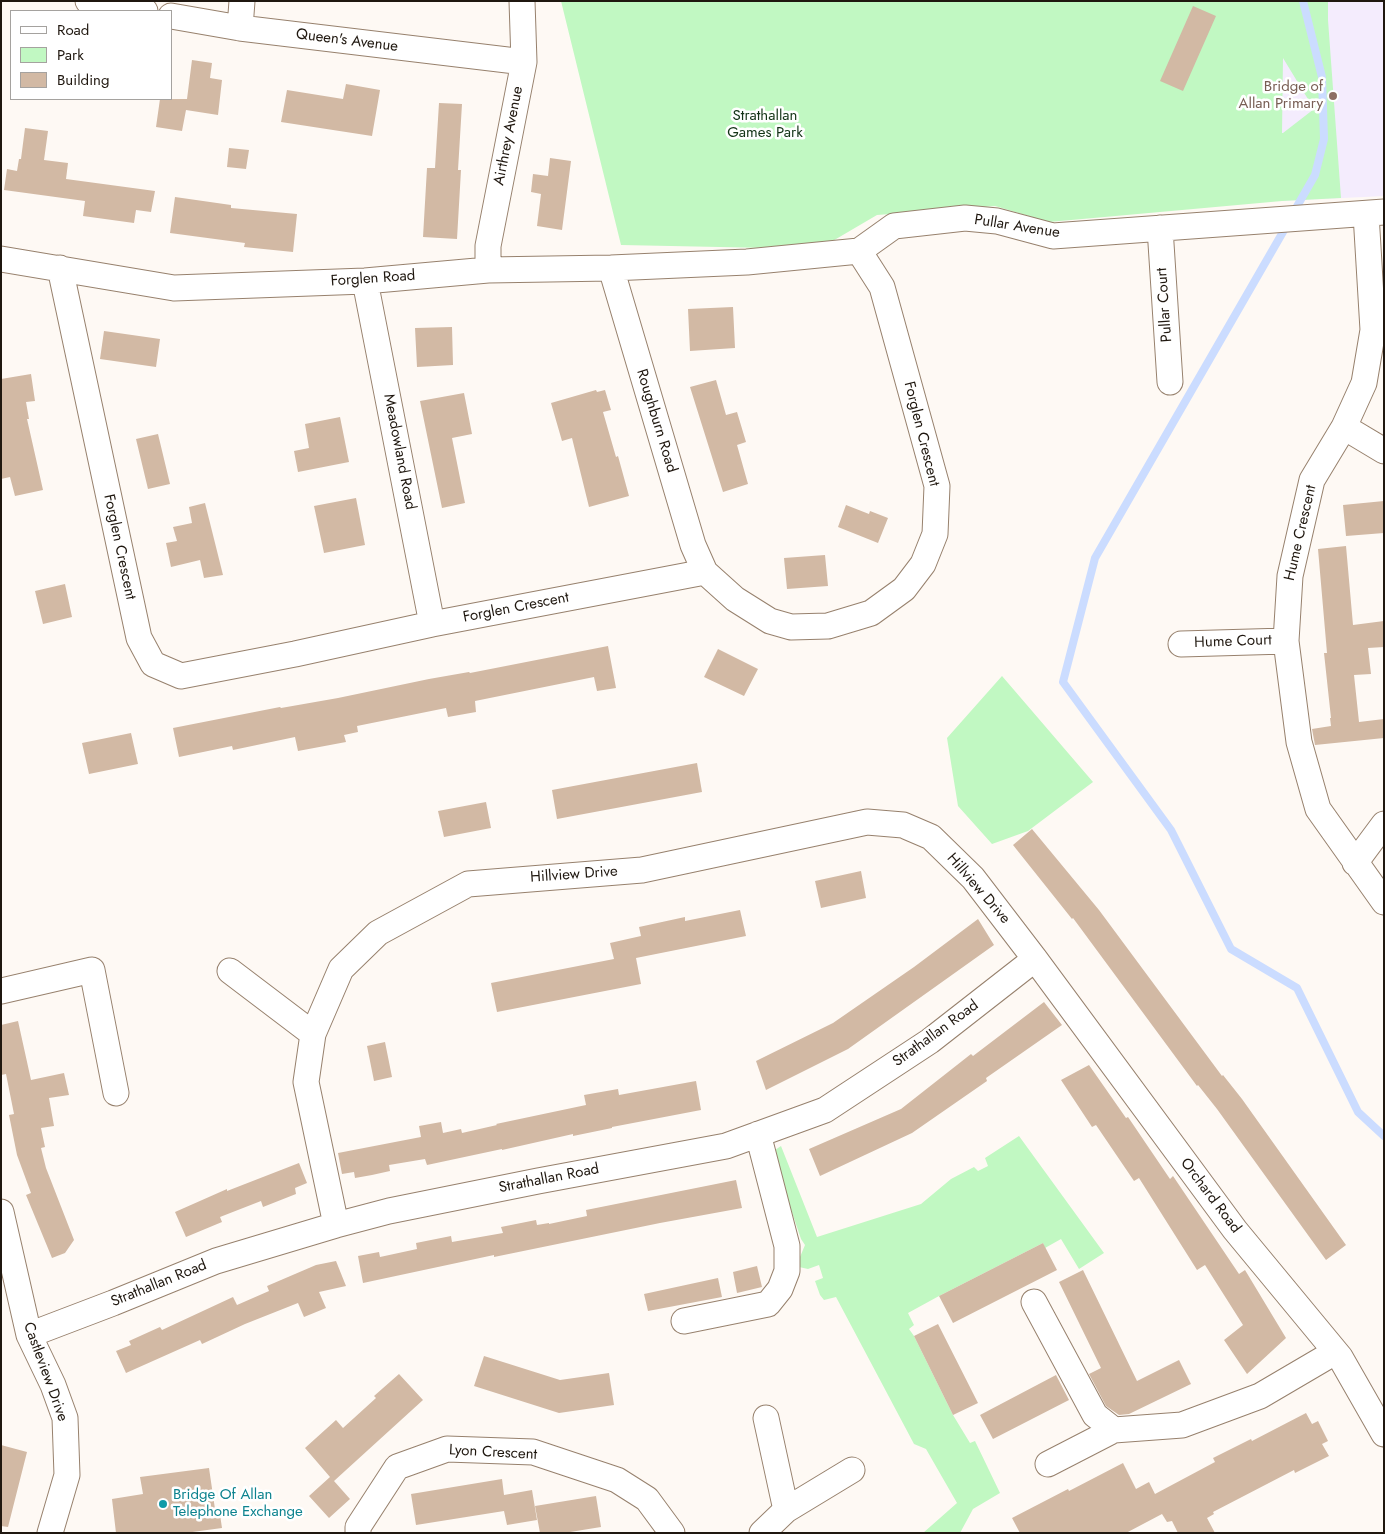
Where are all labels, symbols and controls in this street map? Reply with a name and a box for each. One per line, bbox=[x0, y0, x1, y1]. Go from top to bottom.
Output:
legend bbox=[10, 10, 172, 100]
text: Road bbox=[57, 19, 89, 41]
street label: Queen's Avenue bbox=[295, 26, 399, 56]
text: Park bbox=[57, 44, 84, 66]
text: Building bbox=[57, 69, 109, 91]
place label: Bridge of Allan Primary bbox=[1239, 78, 1323, 113]
street label: Airthrey Avenue bbox=[491, 85, 527, 187]
marker: Bridge of Allan Primary bbox=[1327, 90, 1339, 102]
park label: Strathallan Games Park bbox=[727, 107, 803, 142]
street label: Pullar Avenue bbox=[973, 211, 1061, 243]
street label: Forglen Road bbox=[330, 267, 416, 291]
street label: Pullar Court bbox=[1153, 267, 1177, 343]
street label: Roughburn Road bbox=[632, 367, 680, 475]
street label: Forglen Crescent bbox=[899, 380, 943, 488]
street label: Meadowland Road bbox=[379, 392, 419, 512]
street label: Hume Crescent bbox=[1281, 483, 1321, 583]
street label: Forglen Crescent bbox=[99, 493, 139, 601]
street label: Forglen Crescent bbox=[461, 589, 571, 627]
street label: Hume Court bbox=[1194, 632, 1272, 652]
street label: Hillview Drive bbox=[942, 850, 1014, 928]
street label: Hillview Drive bbox=[530, 863, 618, 887]
street label: Strathallan Road bbox=[890, 997, 982, 1071]
street label: Orchard Road bbox=[1176, 1155, 1244, 1237]
street label: Strathallan Road bbox=[497, 1160, 601, 1198]
street label: Strathallan Road bbox=[108, 1257, 210, 1311]
street label: Castleview Drive bbox=[19, 1320, 71, 1424]
street label: Lyon Crescent bbox=[448, 1442, 538, 1464]
place label: Bridge Of Allan Telephone Exchange bbox=[173, 1486, 303, 1521]
marker: Bridge Of Allan Telephone Exchange bbox=[157, 1498, 169, 1510]

